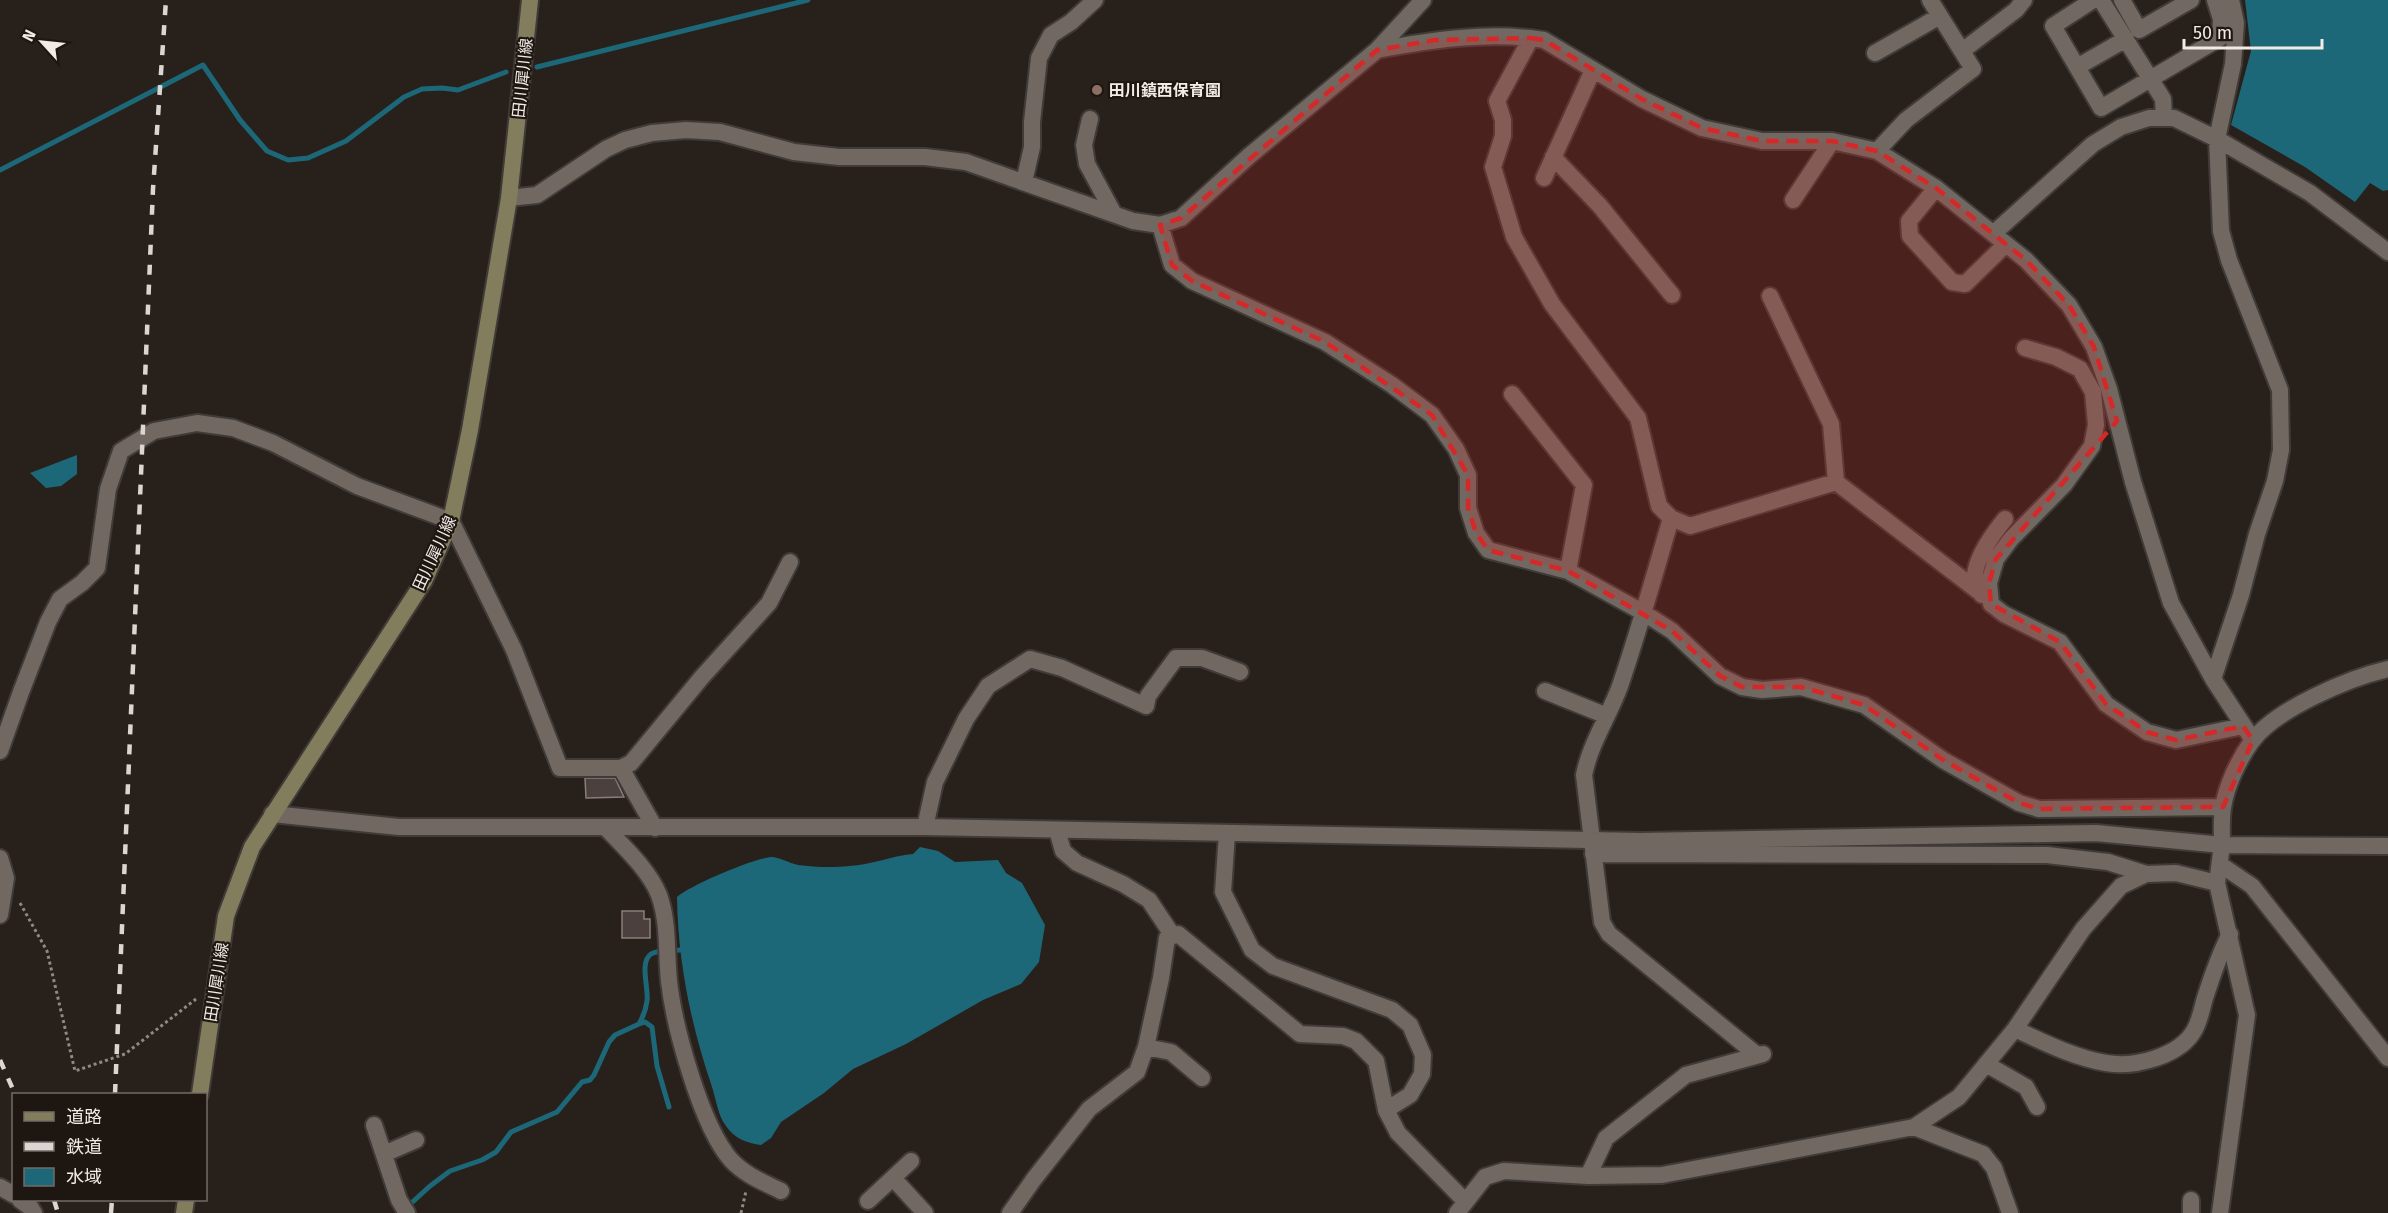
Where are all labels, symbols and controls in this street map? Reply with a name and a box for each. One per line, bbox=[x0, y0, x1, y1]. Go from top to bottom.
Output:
north arrow bbox=[12, 12, 72, 72]
scale bar bbox=[2184, 12, 2322, 50]
text: 50 m bbox=[2193, 22, 2232, 44]
text: N bbox=[18, 26, 40, 44]
street label: 田川犀川線 bbox=[509, 37, 536, 119]
place label: 田川鎮西保育園 bbox=[1109, 81, 1221, 100]
marker: 田川鎮西保育園 bbox=[1090, 83, 1104, 97]
street label: 田川犀川線 bbox=[409, 513, 460, 593]
street label: 田川犀川線 bbox=[201, 941, 232, 1023]
legend bbox=[12, 1093, 207, 1201]
text: 道路 bbox=[66, 1106, 102, 1128]
text: 鉄道 bbox=[66, 1136, 102, 1158]
text: 水域 bbox=[66, 1166, 102, 1188]

